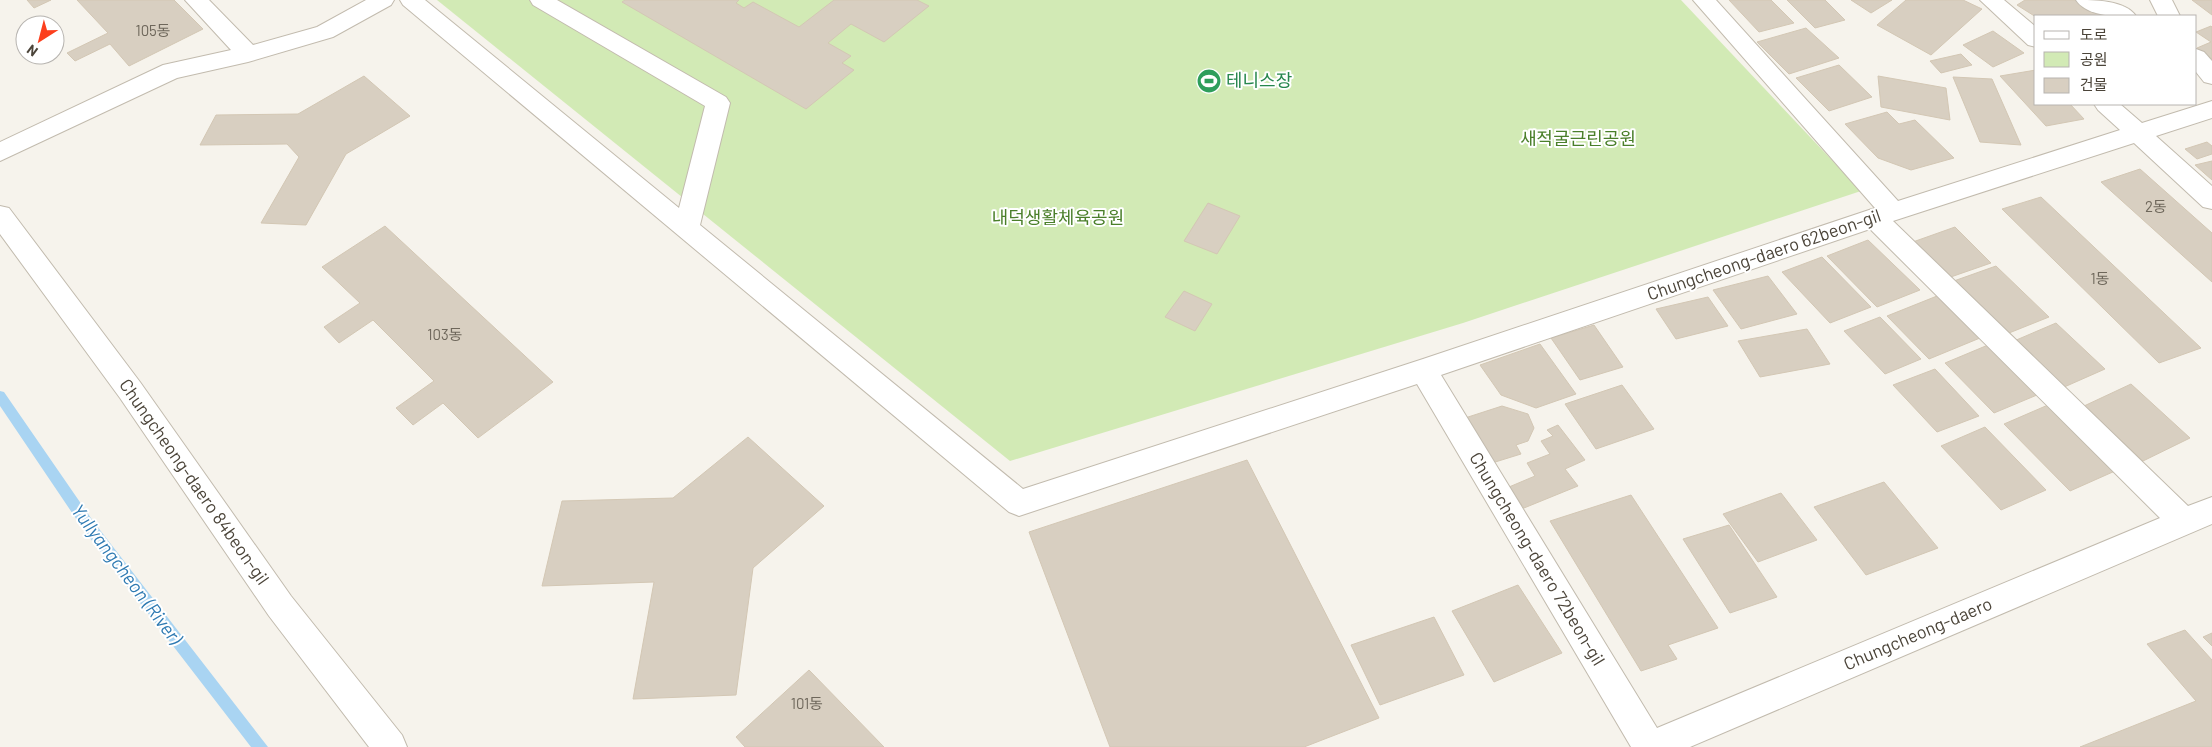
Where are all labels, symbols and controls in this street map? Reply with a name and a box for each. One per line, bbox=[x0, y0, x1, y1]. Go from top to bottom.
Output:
north arrow bbox=[15, 15, 65, 65]
legend bbox=[2034, 15, 2197, 105]
house number: 105동 bbox=[135, 21, 171, 39]
text: 도로 bbox=[2080, 25, 2108, 43]
text: N bbox=[23, 41, 41, 61]
text: 공원 bbox=[2080, 50, 2108, 68]
sports icon: 테니스장 bbox=[1196, 68, 1222, 94]
place label: 테니스장 bbox=[1226, 69, 1292, 91]
text: 건물 bbox=[2080, 75, 2108, 93]
park label: 새적굴근린공원 bbox=[1520, 127, 1636, 149]
house number: 2동 bbox=[2145, 197, 2167, 215]
street label: Chungcheong-daero 62beon-gil bbox=[1644, 204, 1884, 304]
park label: 내덕생활체육공원 bbox=[992, 206, 1124, 228]
house number: 1동 bbox=[2090, 269, 2110, 287]
house number: 103동 bbox=[427, 325, 463, 343]
street label: Chungcheong-daero 84beon-gil bbox=[115, 374, 274, 589]
street label: Chungcheong-daero 72beon-gil bbox=[1465, 448, 1610, 669]
water label: Yullyangcheon (River) bbox=[67, 499, 188, 649]
street label: Chungcheong-daero bbox=[1840, 592, 1995, 674]
house number: 101동 bbox=[791, 694, 823, 712]

